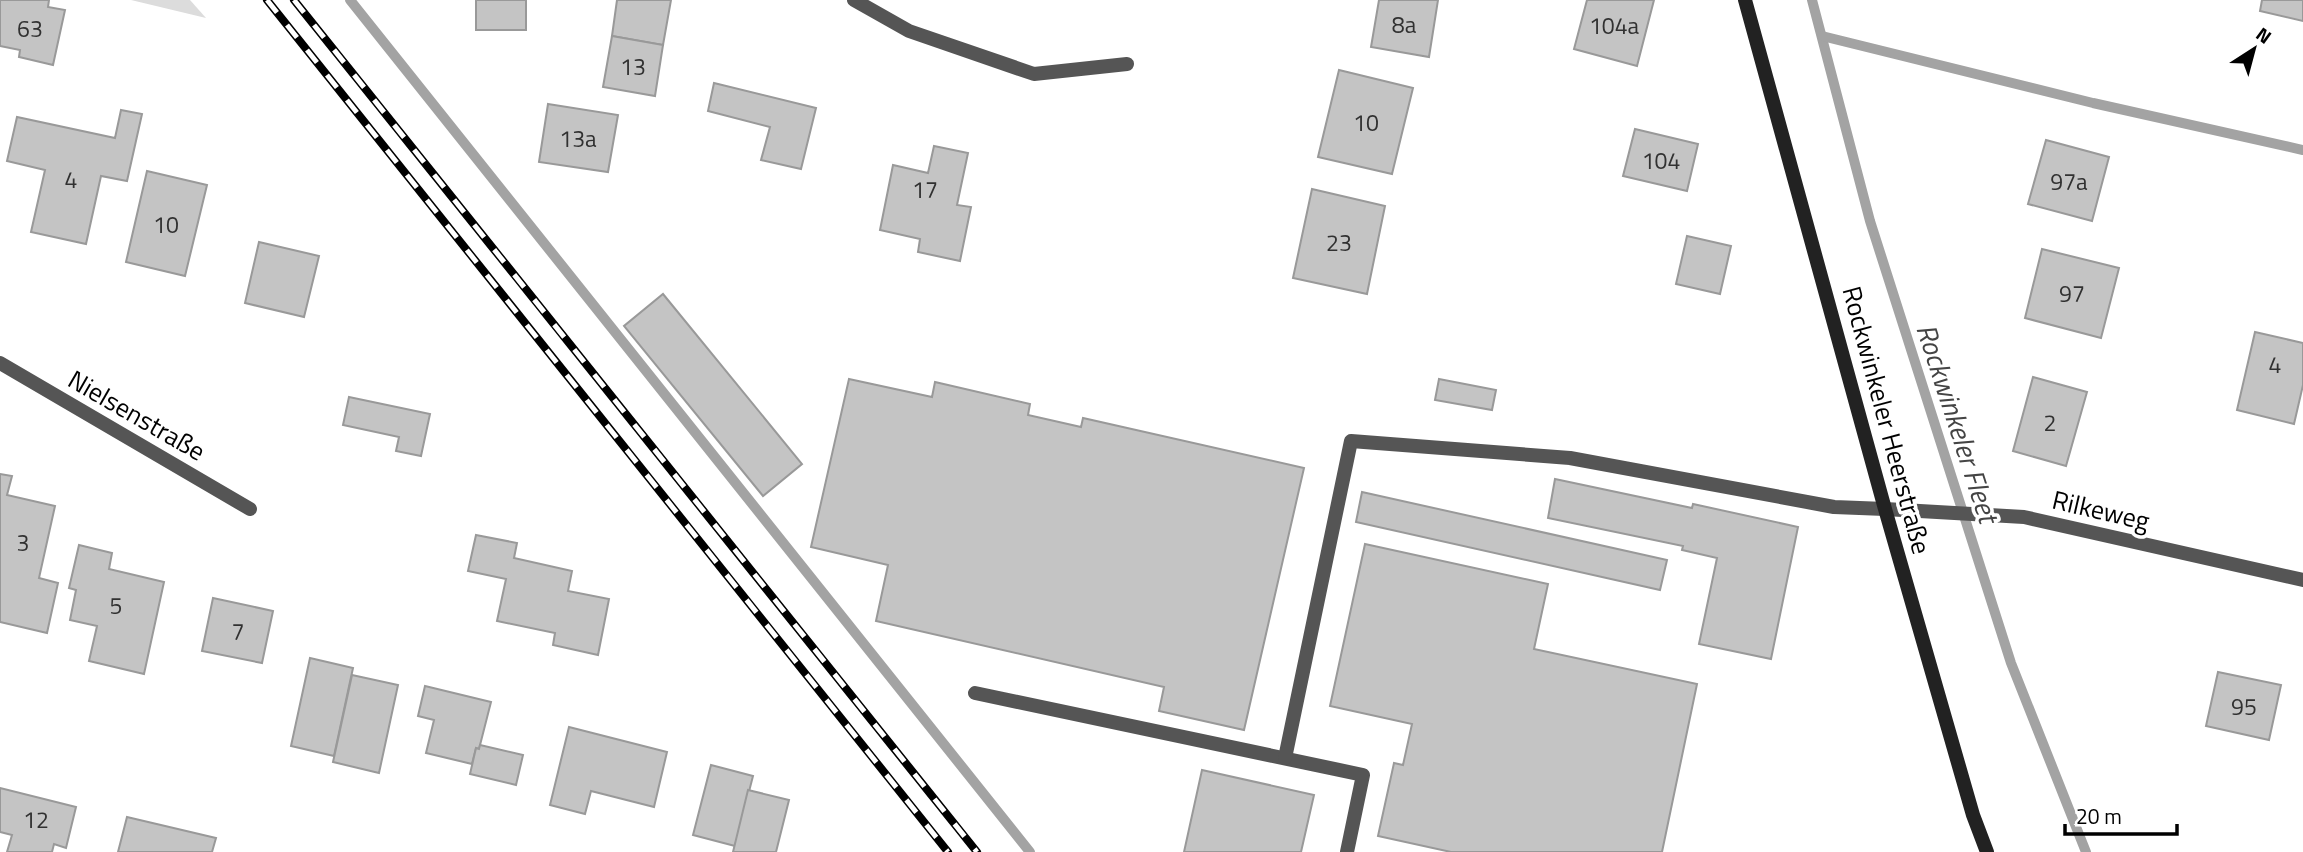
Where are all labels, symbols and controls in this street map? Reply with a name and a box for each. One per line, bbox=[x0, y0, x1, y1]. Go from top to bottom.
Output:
house number: 8a bbox=[1392, 7, 1417, 42]
house number: 104a bbox=[1589, 8, 1640, 43]
house number: 63 bbox=[17, 11, 43, 46]
north arrow bbox=[2219, 14, 2289, 84]
text: N bbox=[2250, 19, 2278, 50]
house number: 13 bbox=[620, 49, 646, 84]
house number: 10 bbox=[1353, 105, 1379, 140]
house number: 13a bbox=[559, 121, 597, 156]
house number: 104 bbox=[1642, 143, 1680, 178]
house number: 4 bbox=[65, 162, 77, 197]
house number: 97a bbox=[2050, 164, 2088, 199]
house number: 17 bbox=[912, 172, 938, 207]
house number: 10 bbox=[153, 207, 179, 242]
house number: 23 bbox=[1326, 225, 1352, 260]
house number: 97 bbox=[2059, 276, 2085, 311]
street label: Rockwinkeler Heerstraße bbox=[1832, 282, 1942, 558]
water label: Rockwinkeler Fleet bbox=[1906, 318, 2011, 531]
house number: 4 bbox=[2269, 347, 2281, 382]
street label: Nielsenstraße bbox=[61, 360, 213, 470]
house number: 2 bbox=[2044, 405, 2056, 440]
street label: Rilkeweg bbox=[2048, 480, 2154, 540]
house number: 3 bbox=[17, 525, 29, 560]
house number: 5 bbox=[110, 588, 122, 623]
house number: 7 bbox=[232, 614, 244, 649]
house number: 95 bbox=[2231, 689, 2257, 724]
scale bar bbox=[2065, 792, 2177, 836]
text: 20 m bbox=[2076, 800, 2122, 832]
house number: 12 bbox=[23, 802, 49, 837]

